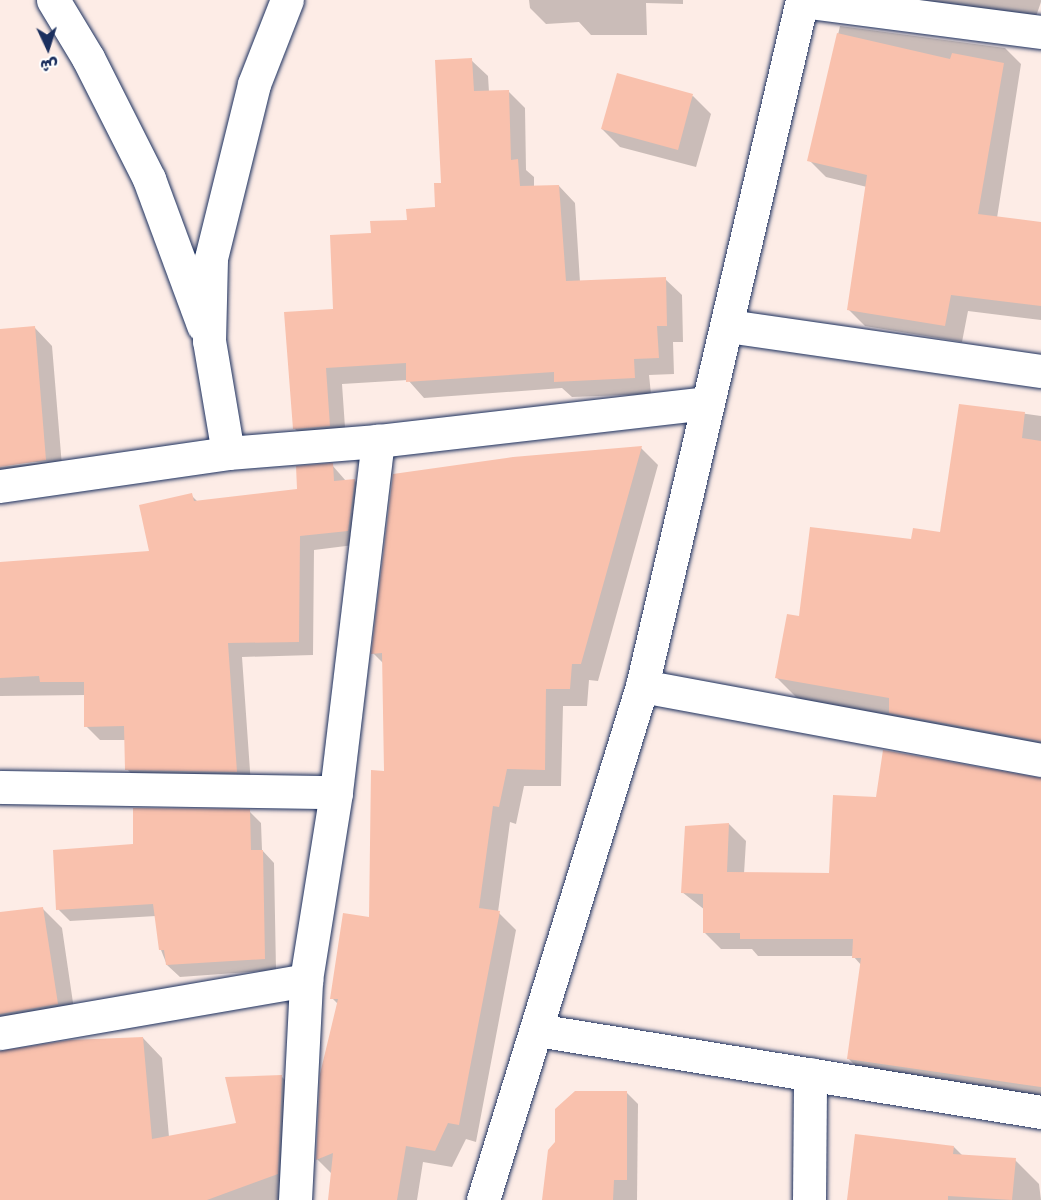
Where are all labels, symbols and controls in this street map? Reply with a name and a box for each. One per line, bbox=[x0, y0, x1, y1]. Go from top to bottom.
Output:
north arrow bbox=[18, 18, 78, 78]
text: ش bbox=[40, 54, 59, 78]

